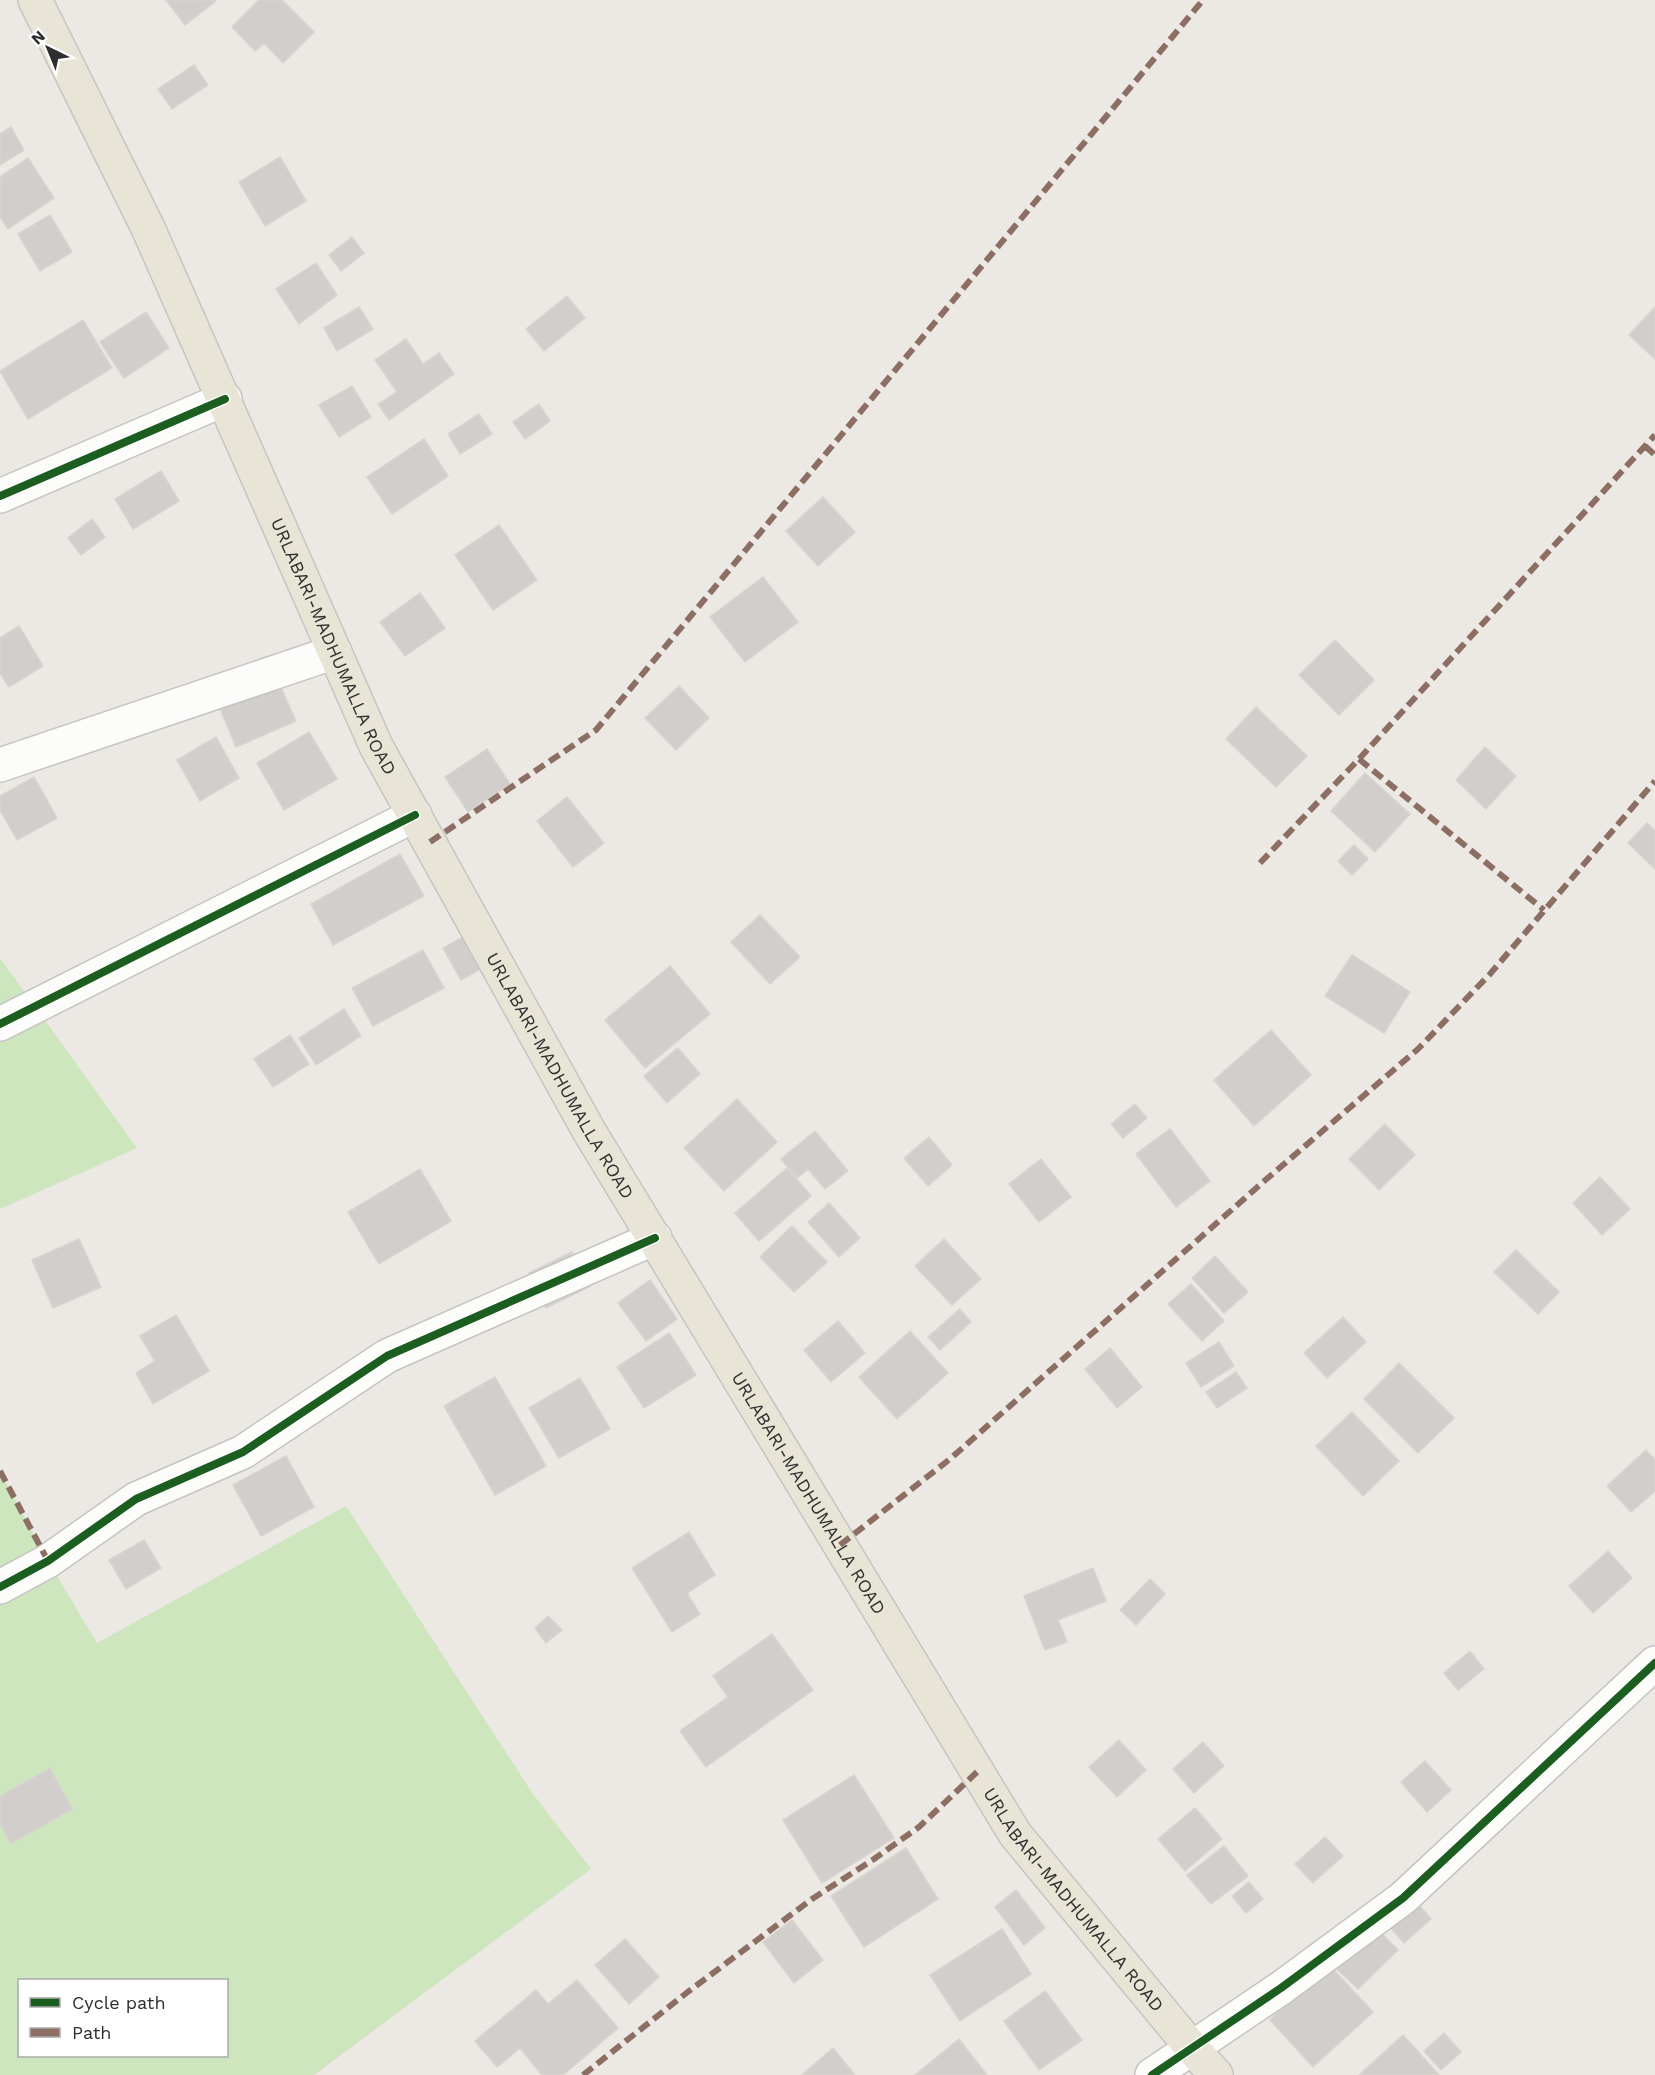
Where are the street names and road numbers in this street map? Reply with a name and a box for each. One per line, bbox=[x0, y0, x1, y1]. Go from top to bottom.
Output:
street label: URLABARI-MADHUMALLA ROAD bbox=[267, 514, 401, 778]
street label: URLABARI-MADHUMALLA ROAD bbox=[482, 949, 638, 1202]
street label: URLABARI-MADHUMALLA ROAD bbox=[728, 1368, 890, 1618]
street label: URLABARI-MADHUMALLA ROAD bbox=[979, 1784, 1168, 2016]

